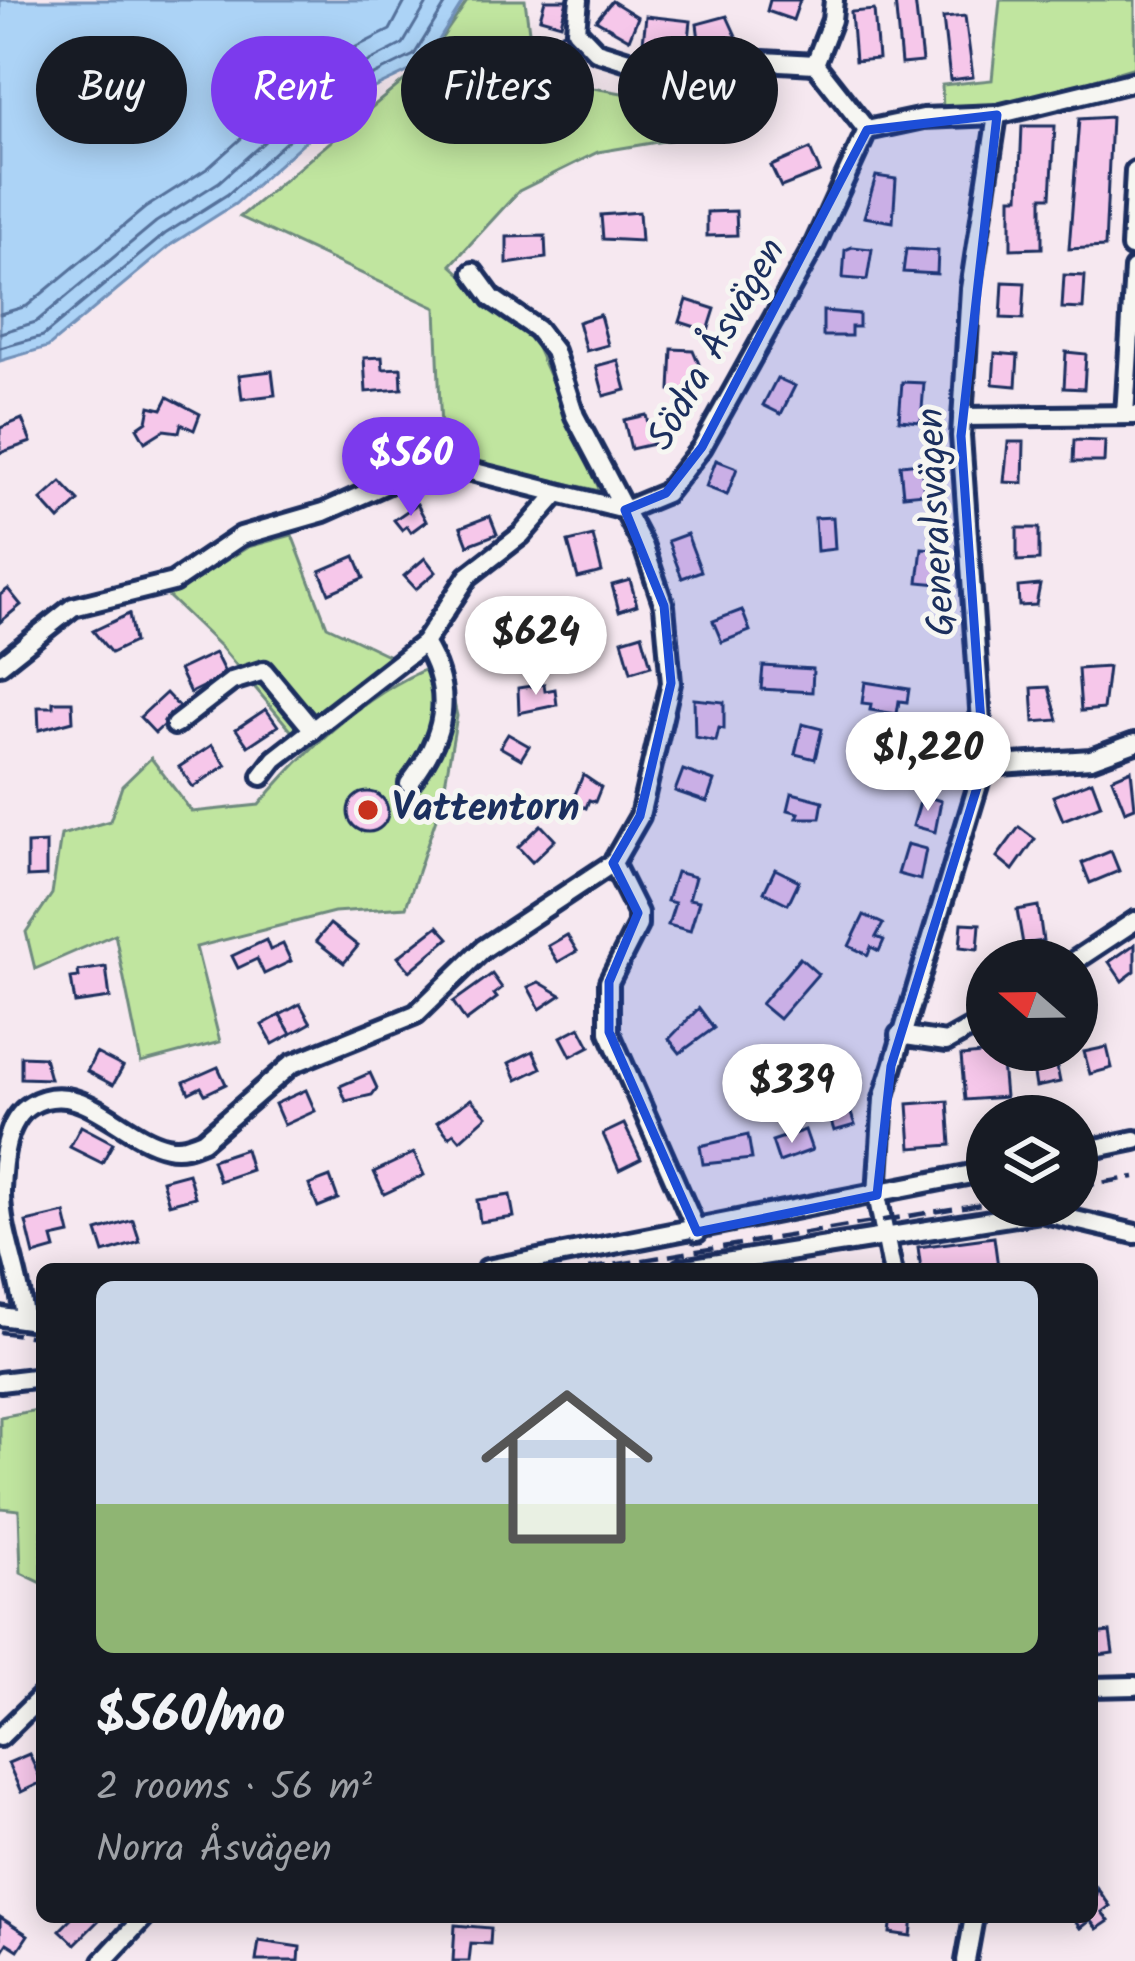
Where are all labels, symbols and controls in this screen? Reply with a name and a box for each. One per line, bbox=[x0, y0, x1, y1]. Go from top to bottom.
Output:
chip: Buy bbox=[36, 36, 187, 144]
chip: Rent bbox=[211, 36, 377, 144]
chip: Filters bbox=[401, 36, 594, 144]
chip: New bbox=[618, 36, 778, 144]
street label: Södra Åsvägen bbox=[632, 227, 804, 463]
street label: Generalsvägen bbox=[901, 406, 975, 638]
pin: $560 bbox=[340, 417, 482, 519]
text: $560 bbox=[369, 425, 453, 487]
pin: $624 bbox=[465, 596, 607, 698]
text: $624 bbox=[492, 604, 580, 666]
pin: $1,220 bbox=[830, 712, 1026, 814]
text: $1,220 bbox=[873, 720, 983, 782]
place label: Vattentorn bbox=[392, 779, 580, 841]
marker: Vattentorn bbox=[355, 797, 381, 823]
north arrow bbox=[966, 939, 1098, 1071]
map controls bbox=[966, 939, 1098, 1227]
pin: $339 bbox=[721, 1044, 863, 1146]
text: $339 bbox=[749, 1052, 835, 1114]
button: layers bbox=[966, 1095, 1098, 1227]
icon: home bbox=[459, 1359, 675, 1575]
text: $560/mo bbox=[96, 1677, 285, 1758]
text: 2 rooms · 56 m² bbox=[96, 1758, 372, 1820]
text: Norra Åsvägen bbox=[96, 1820, 332, 1882]

